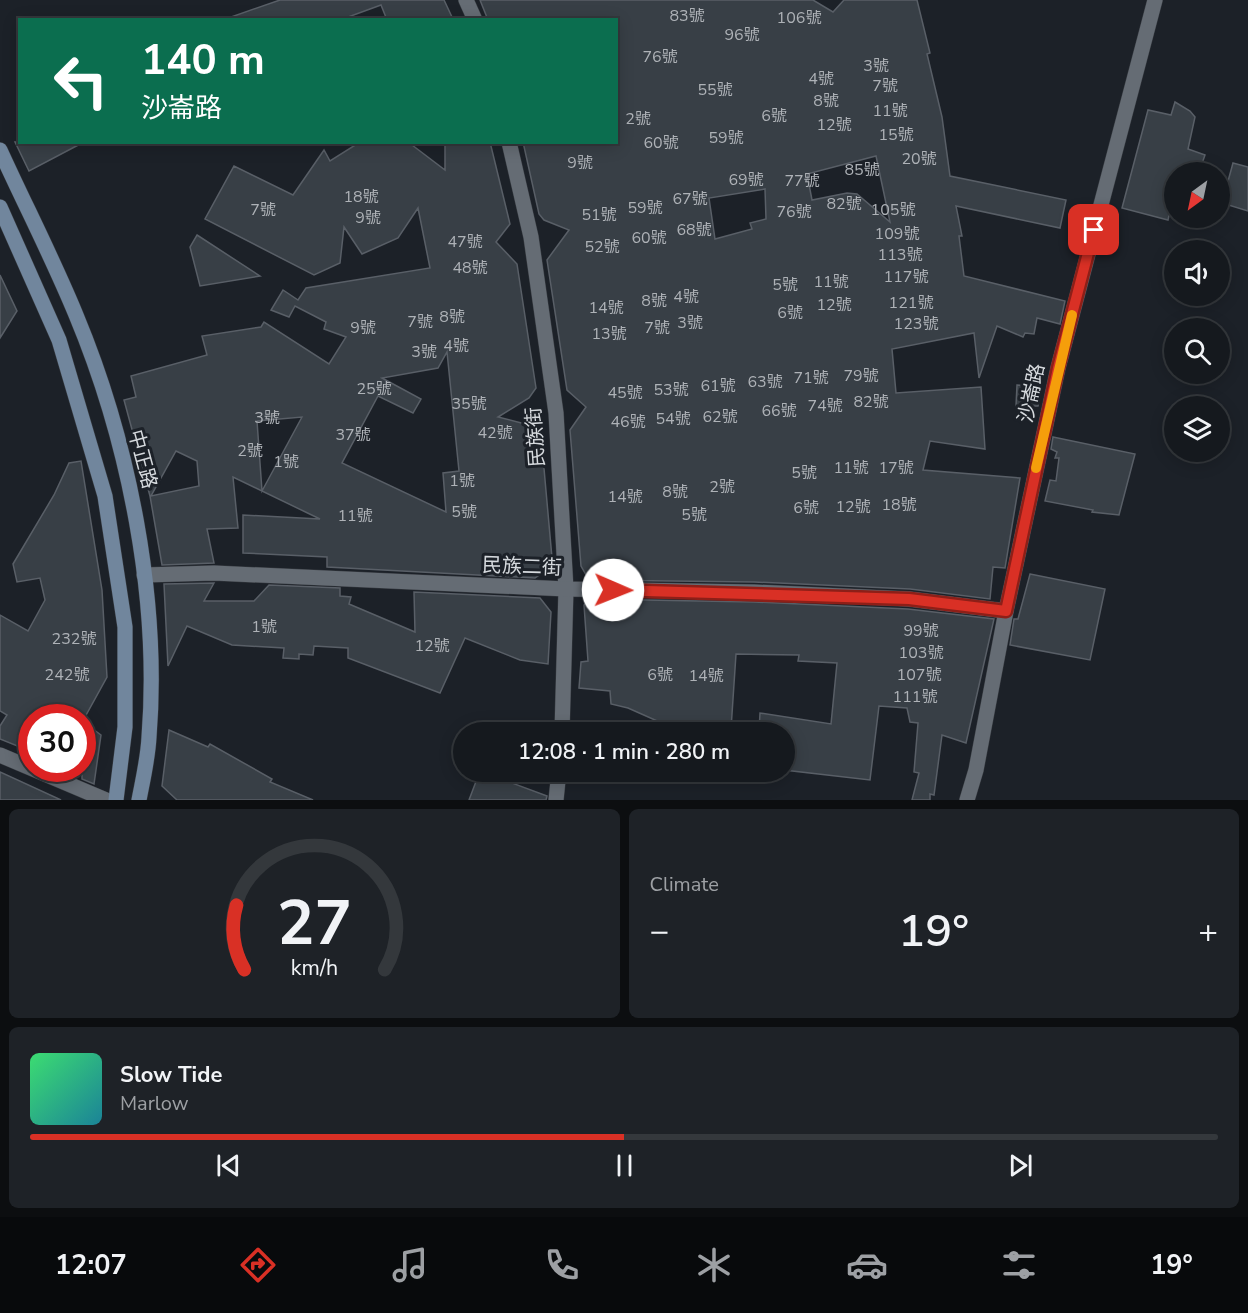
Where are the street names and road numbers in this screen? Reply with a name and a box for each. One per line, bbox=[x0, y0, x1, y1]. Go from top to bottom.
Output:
street label: 沙崙路 bbox=[1012, 361, 1051, 425]
street label: 民族街 bbox=[520, 406, 551, 468]
street label: 中正路 bbox=[122, 427, 163, 492]
street label: 民族二街 bbox=[482, 552, 562, 581]

